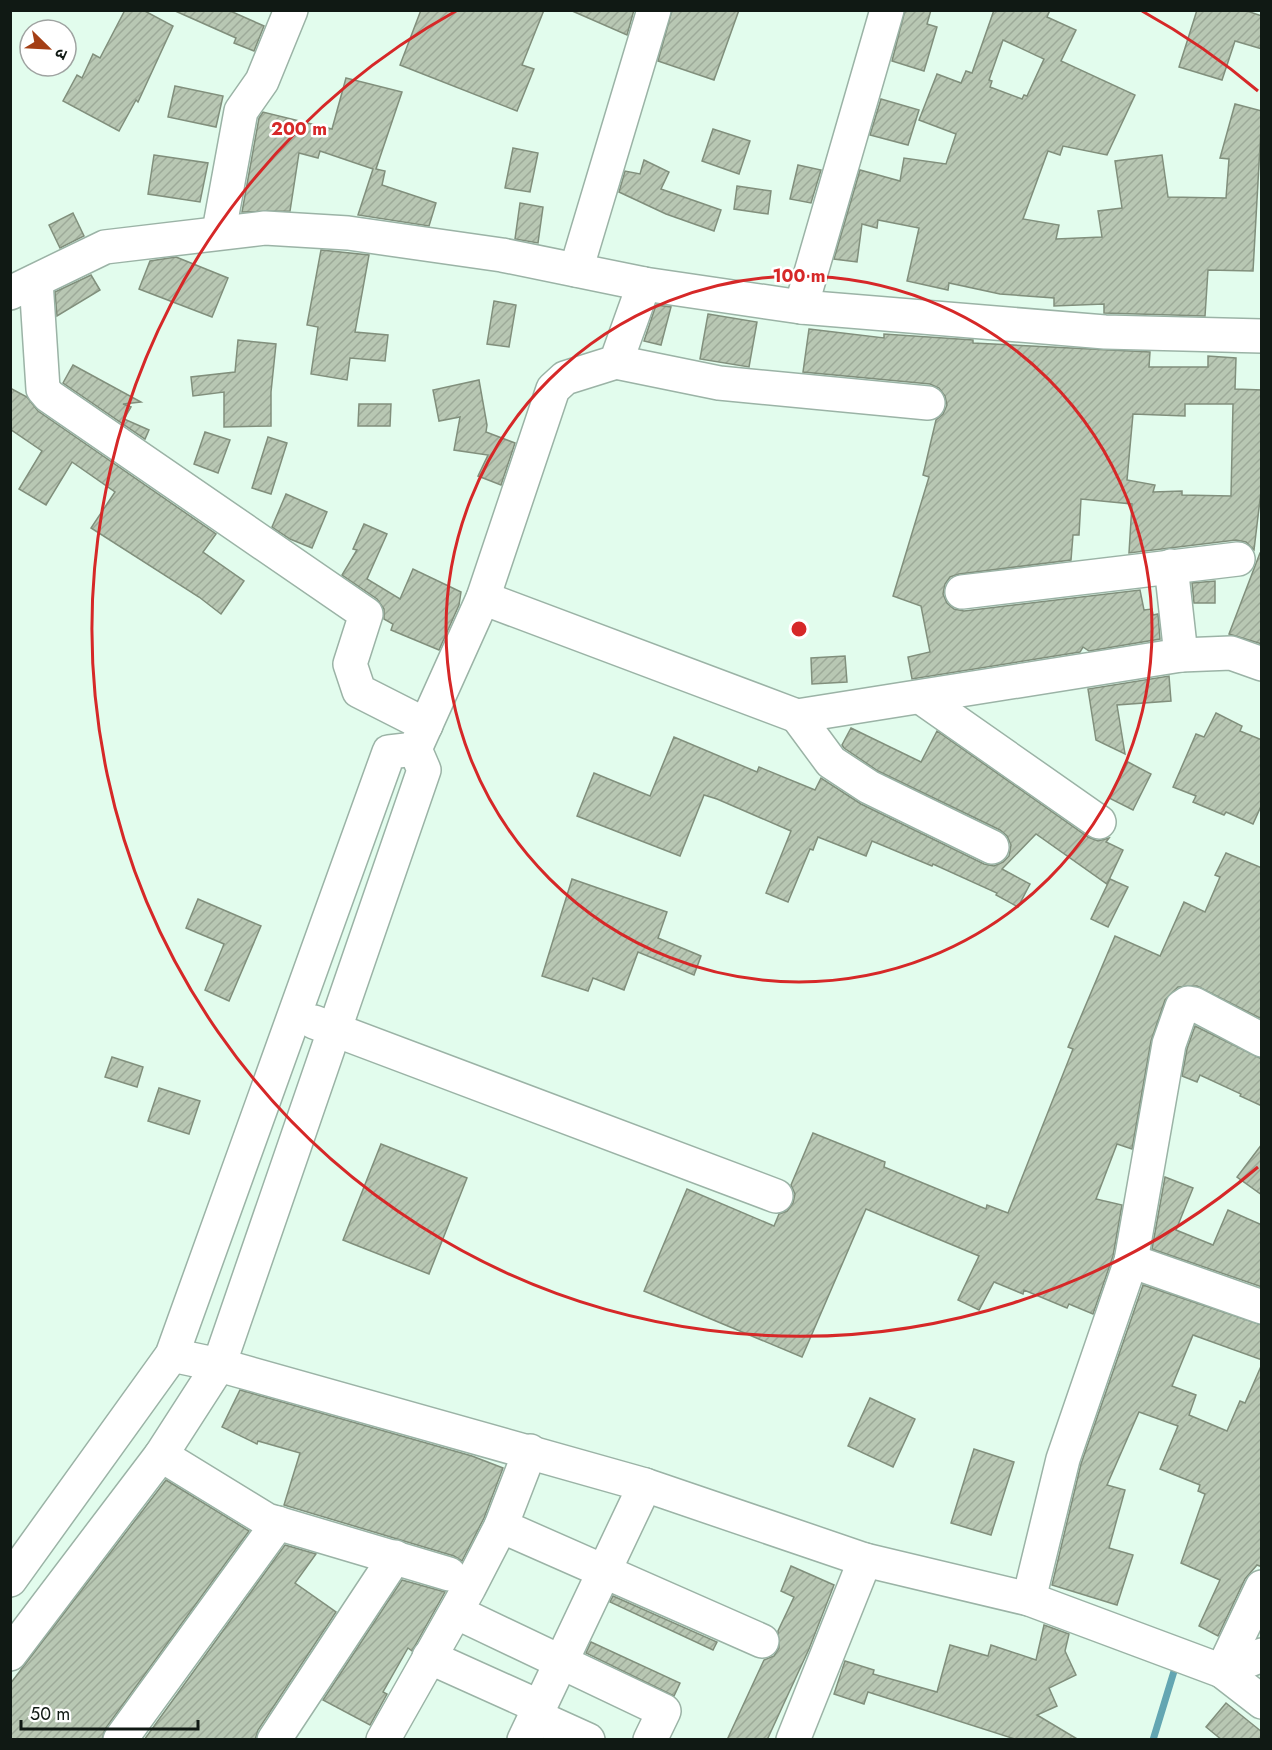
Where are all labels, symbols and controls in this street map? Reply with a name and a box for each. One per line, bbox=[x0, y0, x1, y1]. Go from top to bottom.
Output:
north arrow bbox=[18, 18, 78, 78]
text: उ bbox=[49, 45, 74, 63]
text: 200 m bbox=[271, 116, 327, 142]
text: 100 m bbox=[772, 263, 826, 289]
centre of rings bbox=[789, 619, 809, 639]
scale bar bbox=[21, 1693, 198, 1731]
text: 50 m bbox=[30, 1701, 70, 1727]

